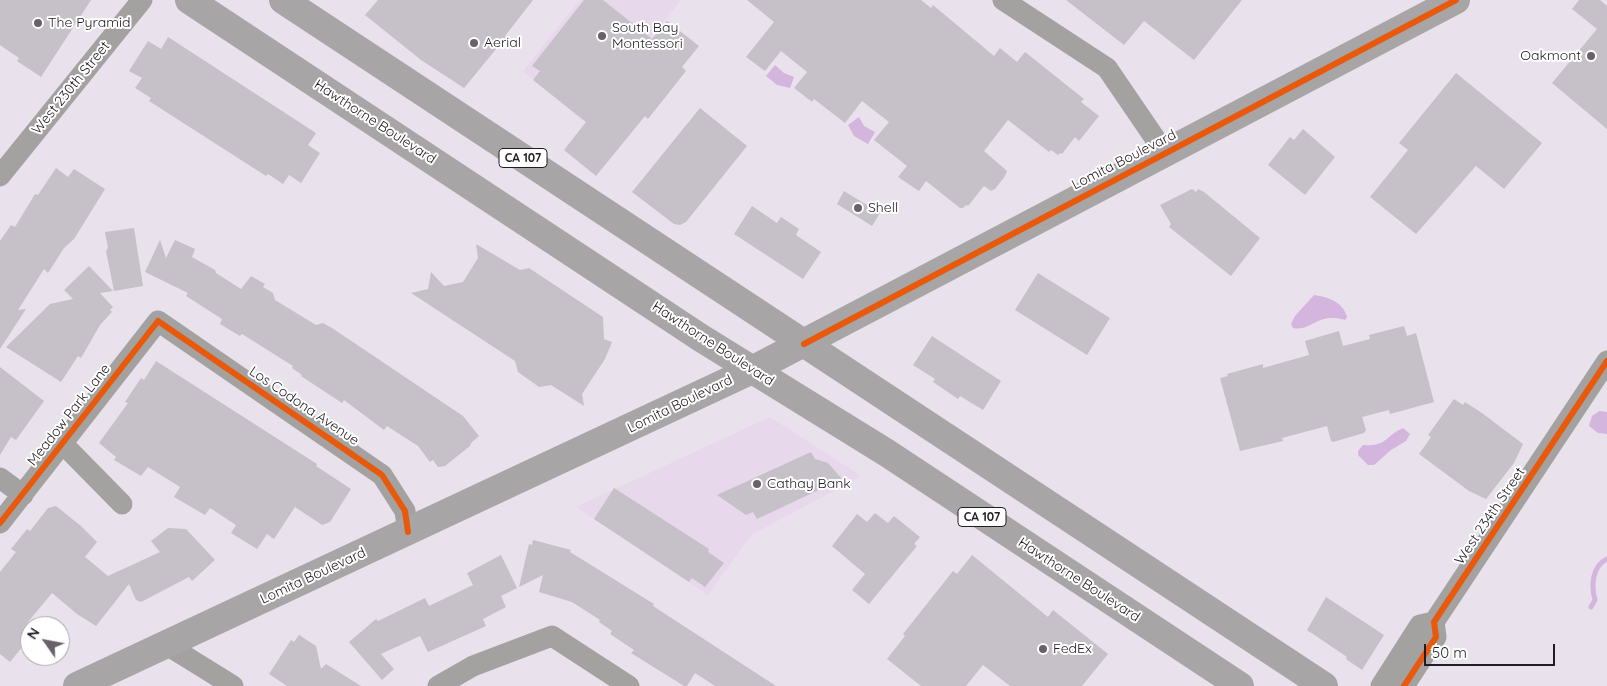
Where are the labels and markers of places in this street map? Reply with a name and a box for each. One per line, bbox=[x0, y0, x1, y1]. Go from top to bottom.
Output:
place label: The Pyramid bbox=[48, 15, 131, 31]
marker: The Pyramid bbox=[32, 17, 44, 29]
place label: South Bay Montessori bbox=[612, 20, 683, 52]
marker: South Bay Montessori bbox=[596, 30, 608, 42]
place label: Aerial bbox=[484, 35, 521, 51]
marker: Aerial bbox=[468, 37, 480, 49]
place label: Oakmont bbox=[1520, 48, 1581, 64]
marker: Oakmont bbox=[1585, 50, 1597, 62]
place label: Shell bbox=[868, 200, 898, 216]
marker: Shell bbox=[852, 202, 864, 214]
place label: Cathay Bank bbox=[767, 476, 851, 492]
marker: Cathay Bank bbox=[751, 478, 763, 490]
place label: FedEx bbox=[1053, 641, 1092, 657]
marker: FedEx bbox=[1037, 643, 1049, 655]

